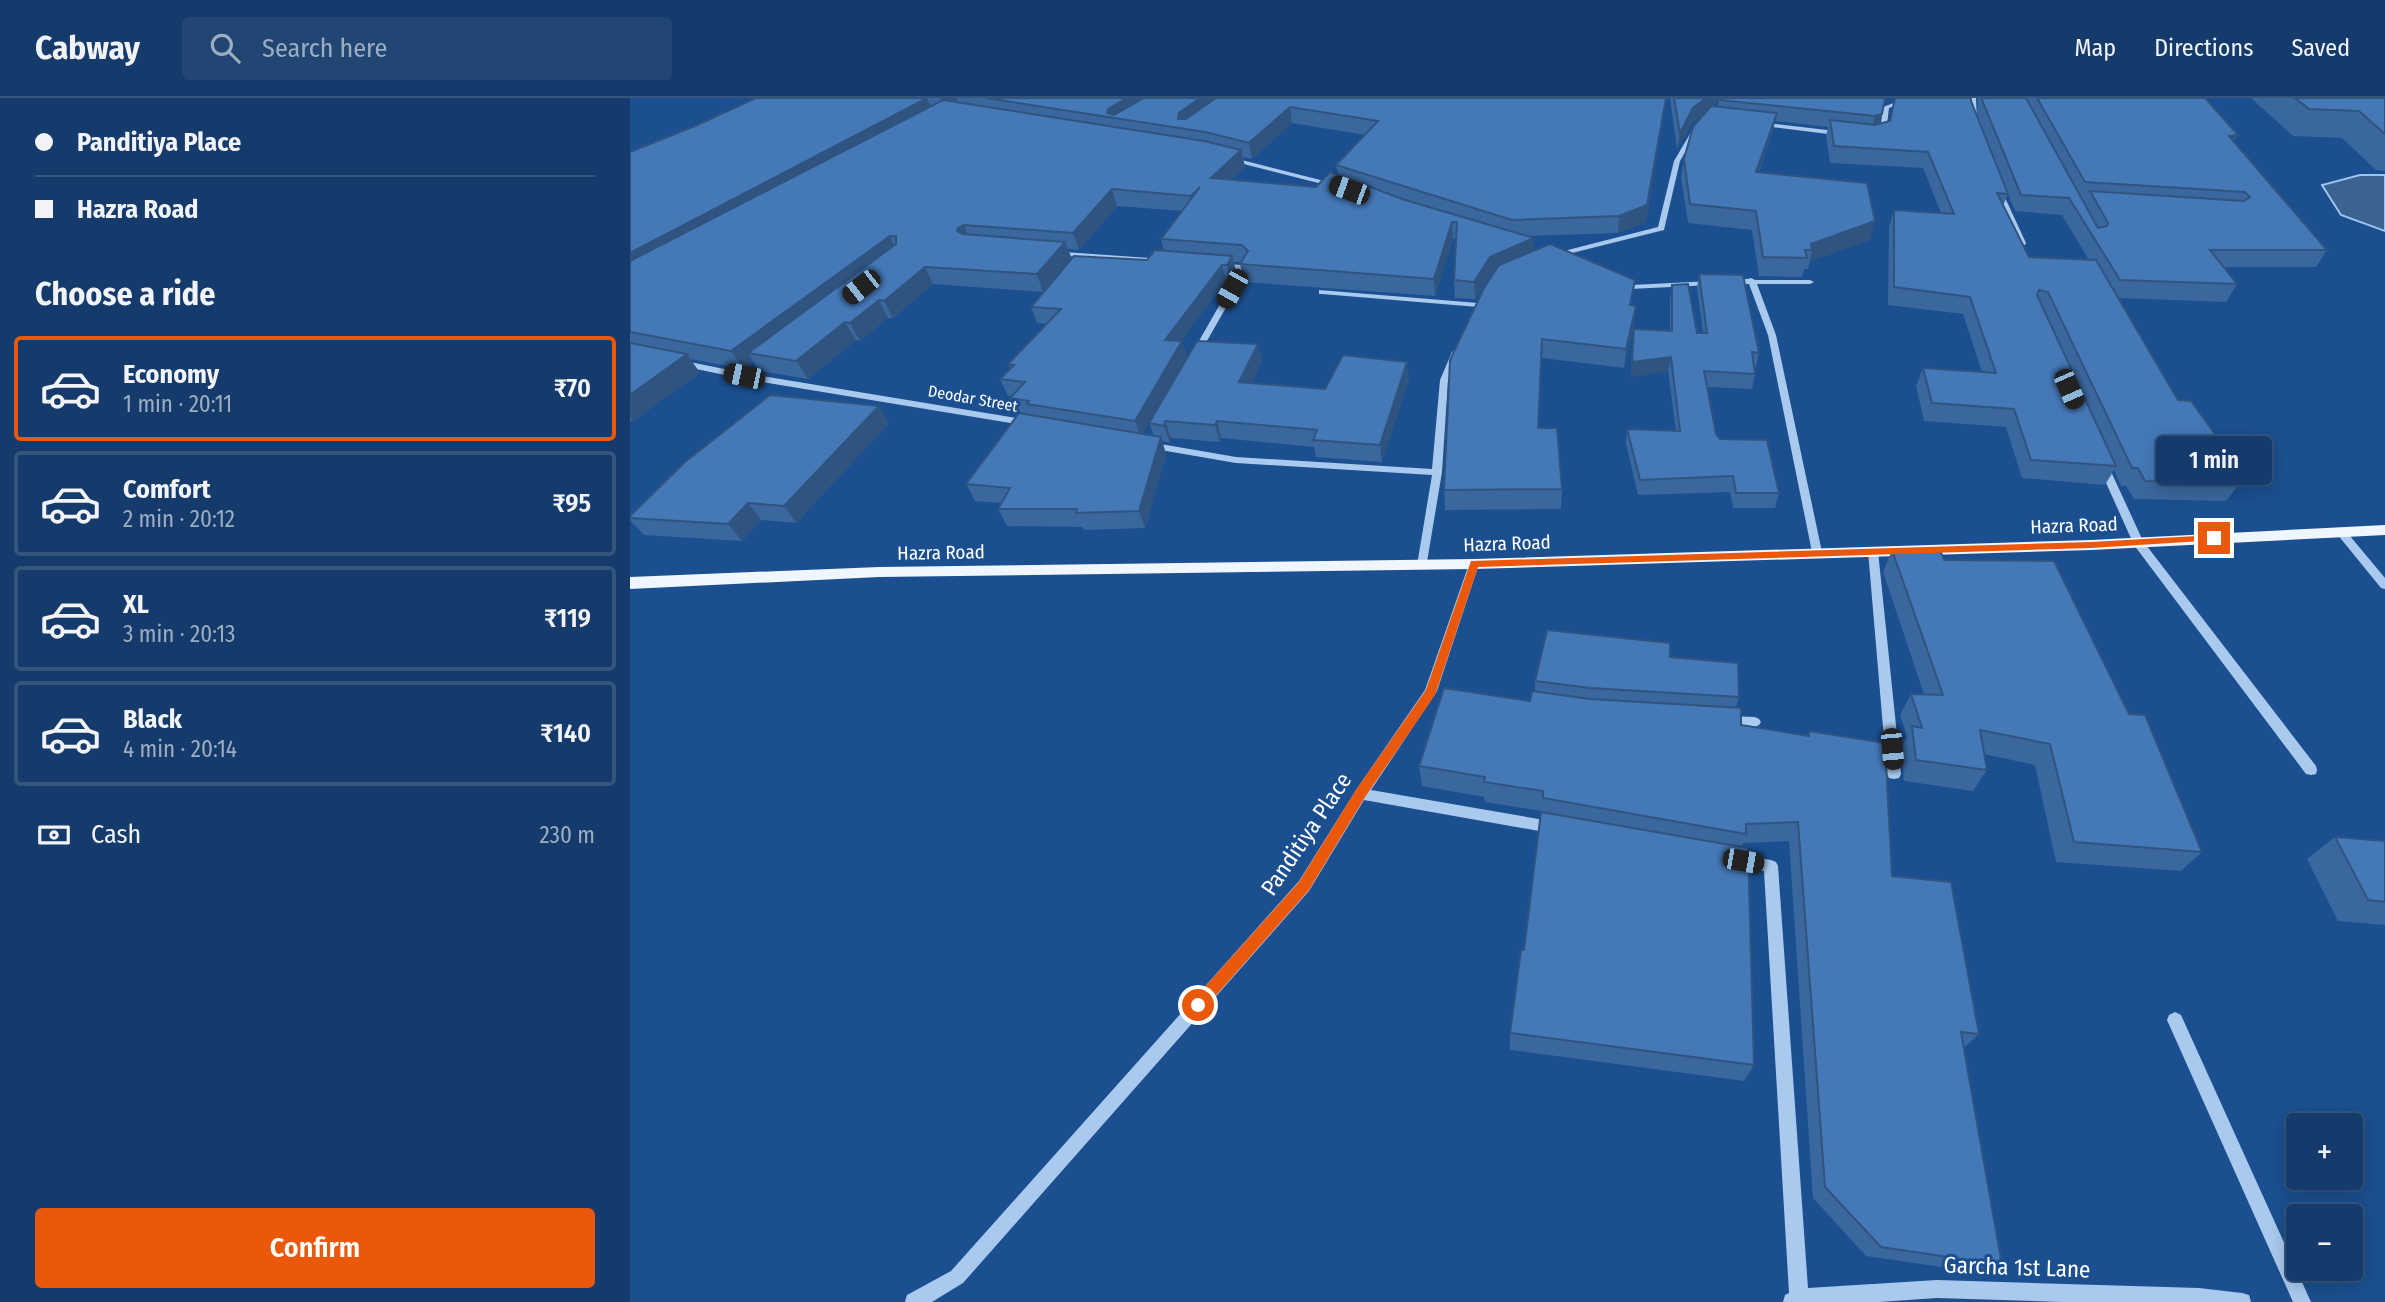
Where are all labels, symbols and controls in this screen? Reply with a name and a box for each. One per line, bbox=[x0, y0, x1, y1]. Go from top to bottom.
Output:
search box bbox=[182, 17, 672, 80]
text: Cabway bbox=[35, 28, 140, 68]
icon: search bbox=[206, 29, 244, 67]
text: Search here bbox=[262, 33, 387, 64]
text: Map bbox=[2075, 34, 2116, 62]
text: Directions bbox=[2154, 34, 2253, 62]
text: Saved bbox=[2291, 34, 2350, 62]
text: Panditiya Place bbox=[77, 127, 241, 158]
car bbox=[1326, 173, 1373, 207]
text: Hazra Road bbox=[77, 194, 199, 225]
car bbox=[838, 266, 885, 308]
car bbox=[1213, 266, 1252, 312]
text: Choose a ride bbox=[35, 275, 216, 313]
icon: car bbox=[39, 357, 102, 420]
text: Economy bbox=[123, 359, 219, 390]
car bbox=[722, 361, 767, 391]
car bbox=[2051, 366, 2088, 412]
text: ₹70 bbox=[554, 373, 591, 404]
street label: Deodar Street bbox=[927, 381, 1020, 416]
text: 1 min · 20:11 bbox=[123, 390, 232, 418]
callout: 1 min bbox=[2156, 436, 2272, 486]
text: 1 min bbox=[2189, 446, 2239, 474]
icon: car bbox=[39, 472, 102, 535]
text: Comfort bbox=[123, 474, 211, 505]
text: ₹95 bbox=[553, 488, 591, 519]
text: 2 min · 20:12 bbox=[123, 505, 235, 533]
street label: Hazra Road bbox=[2030, 512, 2118, 539]
route end bbox=[2198, 522, 2230, 554]
street label: Hazra Road bbox=[1463, 530, 1551, 557]
street label: Hazra Road bbox=[897, 540, 985, 565]
icon: car bbox=[39, 587, 102, 650]
text: XL bbox=[123, 589, 149, 620]
text: ₹119 bbox=[544, 603, 591, 634]
text: 3 min · 20:13 bbox=[123, 620, 235, 648]
icon: car bbox=[39, 702, 102, 765]
text: Black bbox=[123, 704, 182, 735]
text: ₹140 bbox=[540, 718, 591, 749]
car bbox=[1880, 727, 1905, 771]
text: 4 min · 20:14 bbox=[123, 735, 237, 763]
street label: Panditiya Place bbox=[1255, 767, 1357, 901]
icon: cash bbox=[35, 816, 73, 854]
text: Cash bbox=[91, 819, 141, 850]
text: 230 m bbox=[539, 821, 595, 849]
car bbox=[1721, 847, 1766, 875]
route start bbox=[1182, 989, 1214, 1021]
map controls bbox=[2286, 1113, 2363, 1281]
button: + bbox=[2286, 1113, 2363, 1190]
button: − bbox=[2286, 1204, 2363, 1281]
button: Confirm bbox=[35, 1208, 595, 1288]
street label: Garcha 1st Lane bbox=[1943, 1250, 2091, 1284]

